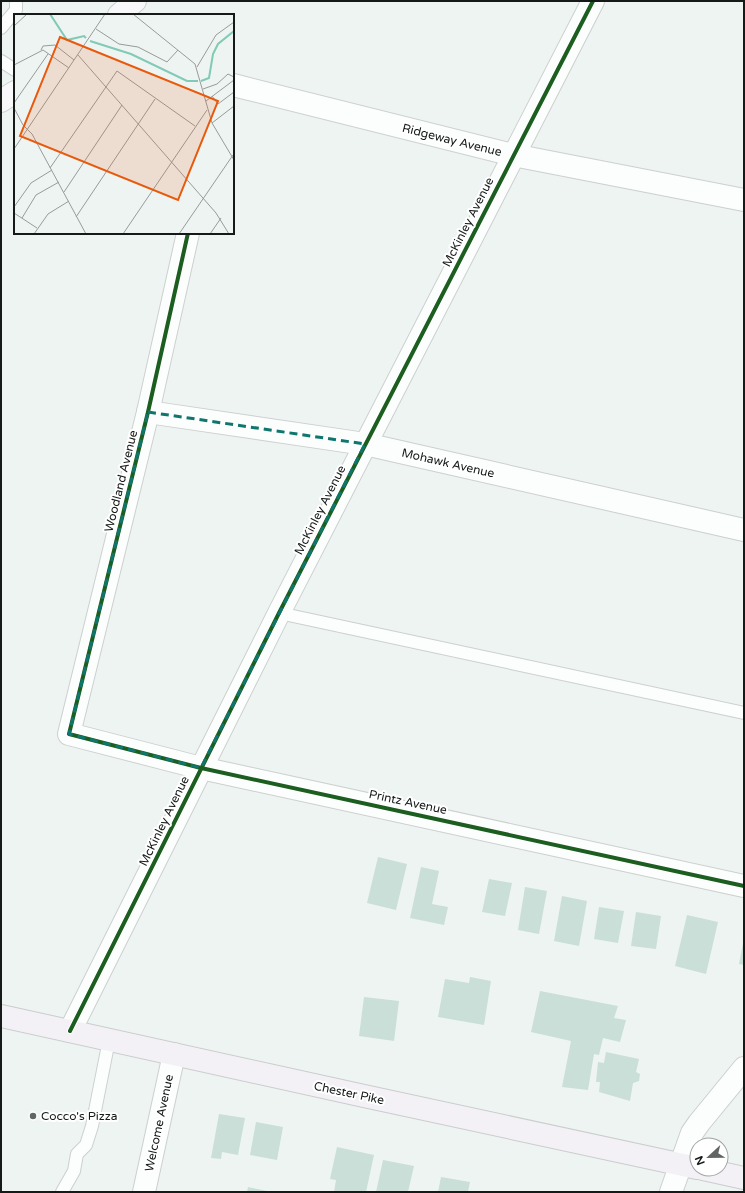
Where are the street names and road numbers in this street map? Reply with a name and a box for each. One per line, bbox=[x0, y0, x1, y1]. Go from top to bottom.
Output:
street label: Ridgeway Avenue bbox=[401, 121, 503, 159]
street label: McKinley Avenue bbox=[439, 175, 497, 269]
street label: Woodland Avenue bbox=[102, 428, 140, 533]
street label: Mohawk Avenue bbox=[400, 446, 496, 481]
street label: McKinley Avenue bbox=[291, 463, 349, 557]
street label: McKinley Avenue bbox=[136, 774, 192, 868]
street label: Printz Avenue bbox=[368, 787, 448, 817]
street label: Welcome Avenue bbox=[142, 1073, 176, 1173]
street label: Chester Pike bbox=[313, 1079, 386, 1107]

